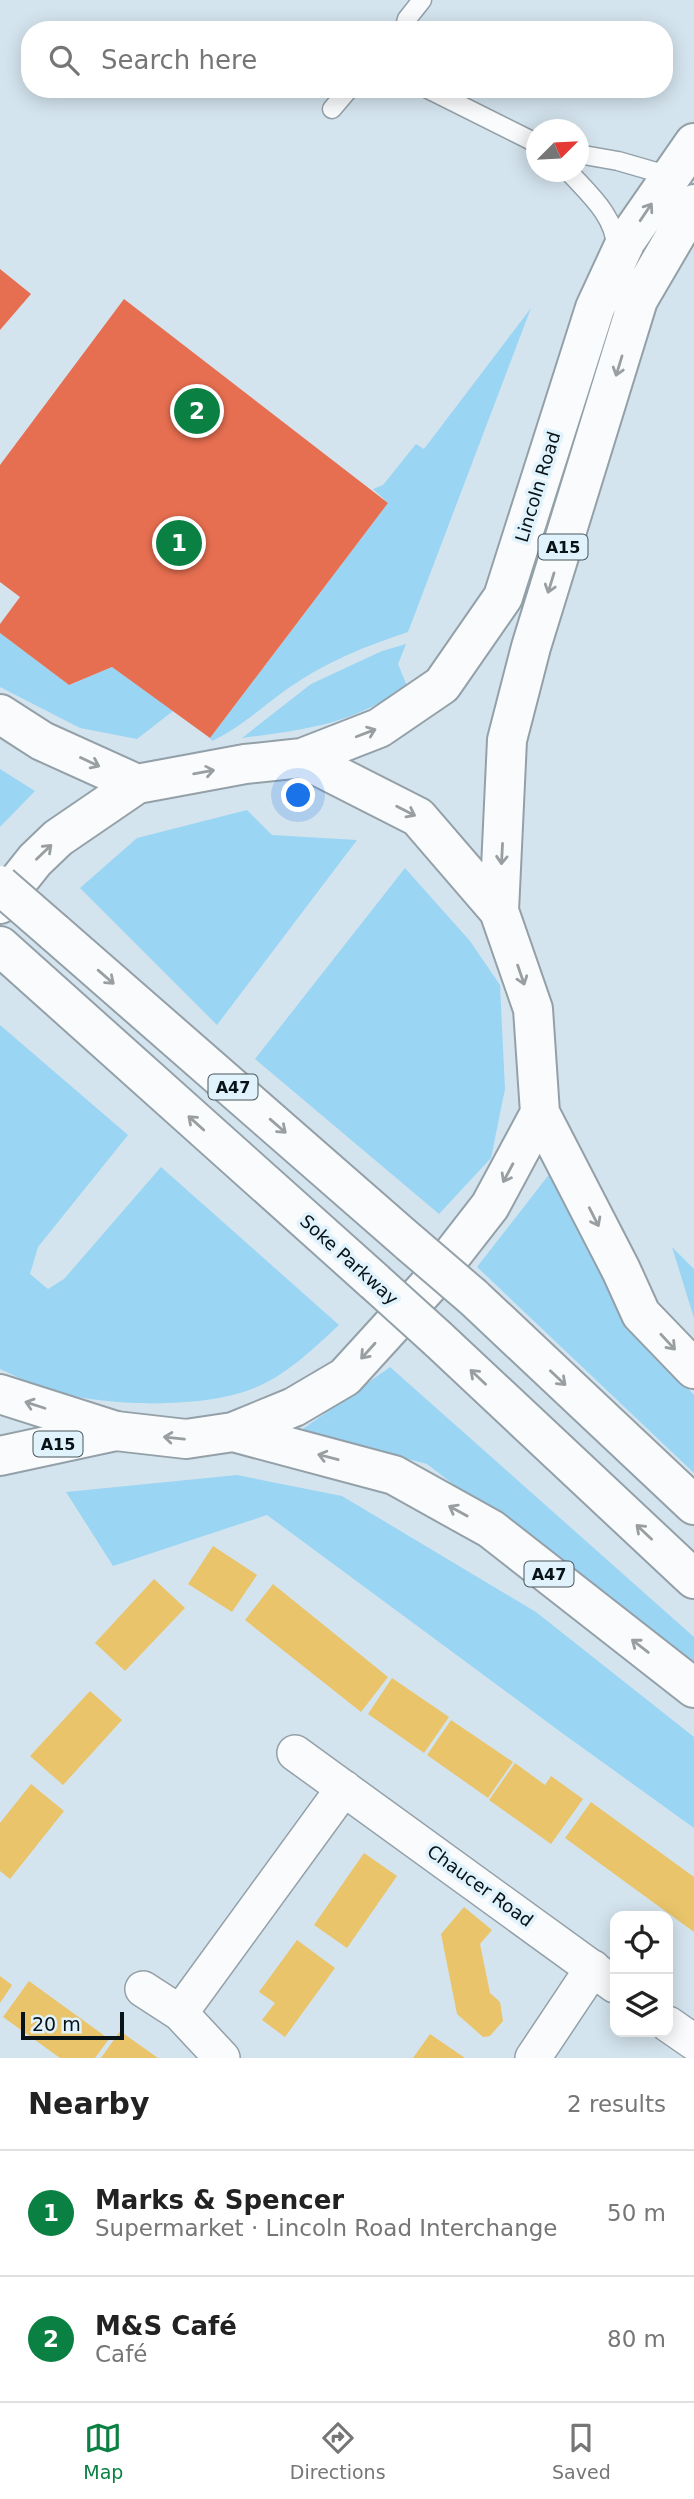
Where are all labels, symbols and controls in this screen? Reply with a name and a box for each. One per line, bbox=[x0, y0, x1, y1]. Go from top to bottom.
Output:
search box bbox=[21, 21, 673, 98]
icon: search bbox=[45, 41, 83, 79]
text: Search here bbox=[101, 45, 257, 75]
north arrow bbox=[526, 119, 589, 182]
one-way arrow bbox=[639, 203, 653, 223]
one-way arrow bbox=[611, 355, 624, 377]
pin: 2 bbox=[174, 385, 220, 437]
street label: Lincoln Road bbox=[511, 429, 564, 545]
pin: 1 bbox=[156, 517, 202, 569]
road number: A15 bbox=[538, 534, 588, 560]
one-way arrow bbox=[544, 572, 557, 594]
one-way arrow bbox=[354, 726, 376, 739]
one-way arrow bbox=[79, 757, 100, 770]
one-way arrow bbox=[192, 764, 215, 778]
your location bbox=[281, 778, 315, 812]
one-way arrow bbox=[395, 805, 416, 819]
one-way arrow bbox=[495, 842, 508, 865]
one-way arrow bbox=[35, 844, 52, 861]
one-way arrow bbox=[516, 964, 528, 986]
one-way arrow bbox=[97, 969, 115, 985]
road number: A47 bbox=[208, 1074, 258, 1100]
one-way arrow bbox=[187, 1115, 205, 1131]
one-way arrow bbox=[268, 1118, 286, 1134]
one-way arrow bbox=[501, 1162, 514, 1183]
one-way arrow bbox=[587, 1206, 601, 1227]
street label: Soke Parkway bbox=[296, 1210, 403, 1309]
one-way arrow bbox=[659, 1333, 676, 1350]
one-way arrow bbox=[361, 1342, 377, 1360]
one-way arrow bbox=[470, 1368, 487, 1385]
one-way arrow bbox=[549, 1369, 566, 1386]
one-way arrow bbox=[24, 1398, 46, 1410]
one-way arrow bbox=[164, 1431, 186, 1444]
road number: A15 bbox=[34, 1432, 82, 1456]
one-way arrow bbox=[317, 1450, 339, 1463]
one-way arrow bbox=[448, 1504, 469, 1517]
one-way arrow bbox=[636, 1524, 653, 1541]
road number: A47 bbox=[524, 1562, 574, 1586]
one-way arrow bbox=[632, 1639, 650, 1654]
street label: Chaucer Road bbox=[423, 1840, 537, 1931]
map controls bbox=[610, 1911, 673, 2037]
button: locate bbox=[610, 1911, 673, 1974]
button: layers bbox=[610, 1974, 673, 2037]
scale bar bbox=[21, 2009, 124, 2041]
text: 20 m bbox=[32, 2013, 81, 2035]
text: Nearby bbox=[28, 2086, 150, 2121]
text: 2 results bbox=[567, 2091, 666, 2117]
text: Marks & Spencer bbox=[95, 2185, 344, 2215]
text: 1 bbox=[43, 2200, 59, 2226]
text: 50 m bbox=[607, 2200, 666, 2226]
text: Supermarket · Lincoln Road Interchange bbox=[95, 2215, 557, 2241]
text: M&S Café bbox=[95, 2311, 237, 2341]
text: 2 bbox=[43, 2326, 59, 2352]
text: 80 m bbox=[607, 2326, 666, 2352]
text: Café bbox=[95, 2341, 147, 2367]
tab: Map bbox=[83, 2419, 123, 2483]
tab: Directions bbox=[290, 2419, 386, 2483]
tab: Saved bbox=[552, 2419, 611, 2483]

